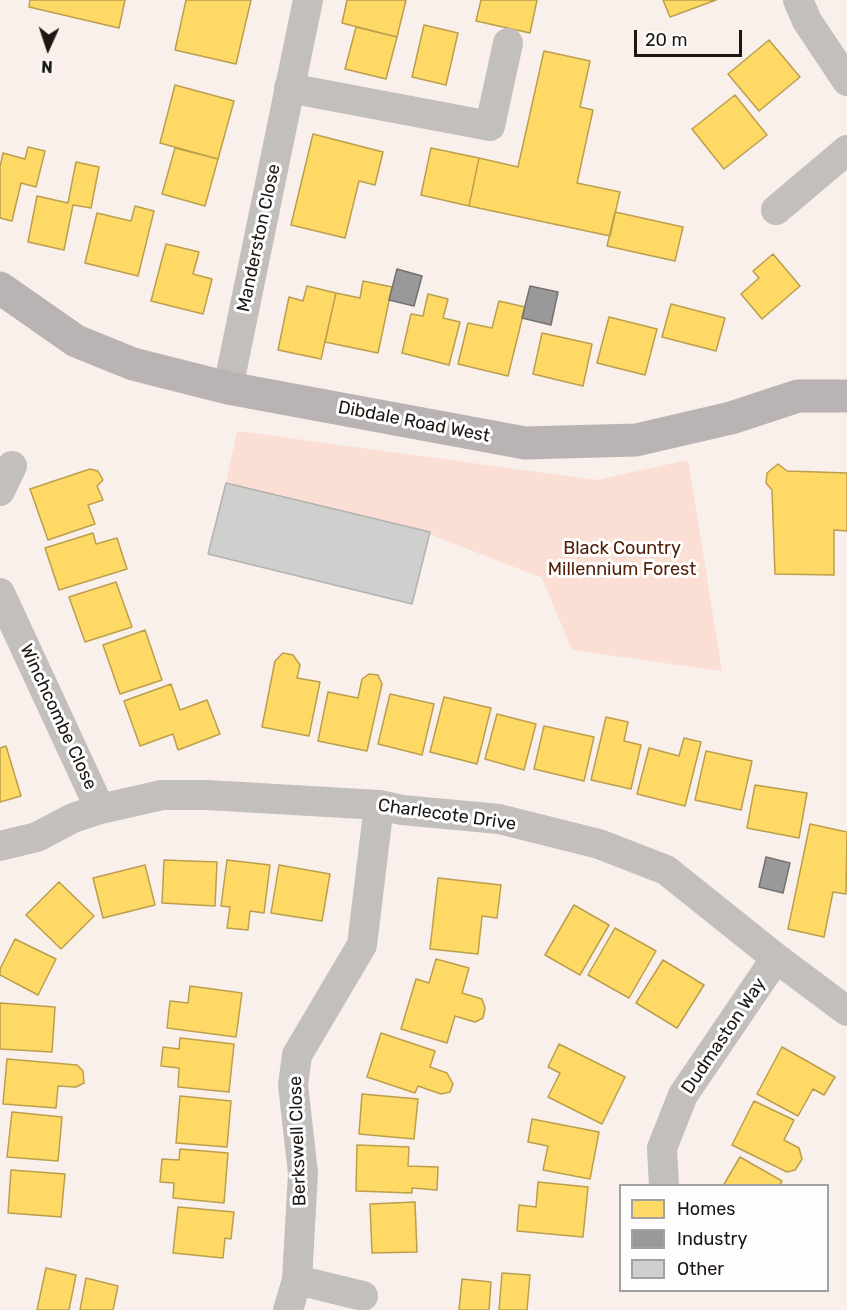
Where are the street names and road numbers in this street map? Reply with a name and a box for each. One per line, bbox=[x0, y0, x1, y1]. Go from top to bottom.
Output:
street label: Manderston Close bbox=[233, 162, 285, 314]
street label: Dibdale Road West bbox=[336, 397, 492, 447]
street label: Winchcombe Close bbox=[15, 641, 101, 793]
street label: Charlecote Drive bbox=[377, 795, 517, 835]
street label: Dudmaston Way bbox=[677, 974, 771, 1098]
street label: Berkswell Close bbox=[285, 1075, 311, 1207]

